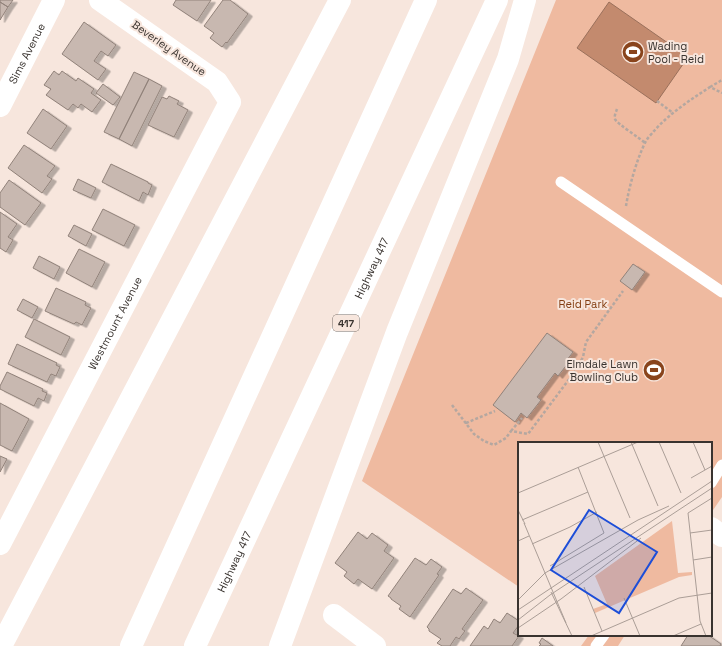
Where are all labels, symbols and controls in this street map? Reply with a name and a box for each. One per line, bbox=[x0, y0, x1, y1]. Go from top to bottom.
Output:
street label: Beverley Avenue bbox=[129, 17, 209, 79]
street label: Sims Avenue bbox=[5, 21, 48, 86]
sports icon: Wading Pool - Reid bbox=[620, 39, 646, 65]
place label: Wading Pool - Reid bbox=[648, 39, 704, 66]
street label: Highway 417 bbox=[351, 236, 392, 301]
street label: Westmount Avenue bbox=[85, 274, 145, 372]
park label: Reid Park bbox=[559, 297, 608, 311]
road number: 417 bbox=[333, 315, 359, 331]
place label: Elmdale Lawn Bowling Club bbox=[566, 357, 638, 384]
sports icon: Elmdale Lawn Bowling Club bbox=[641, 357, 667, 383]
inset map bbox=[518, 442, 712, 636]
street label: Highway 417 bbox=[214, 529, 255, 594]

